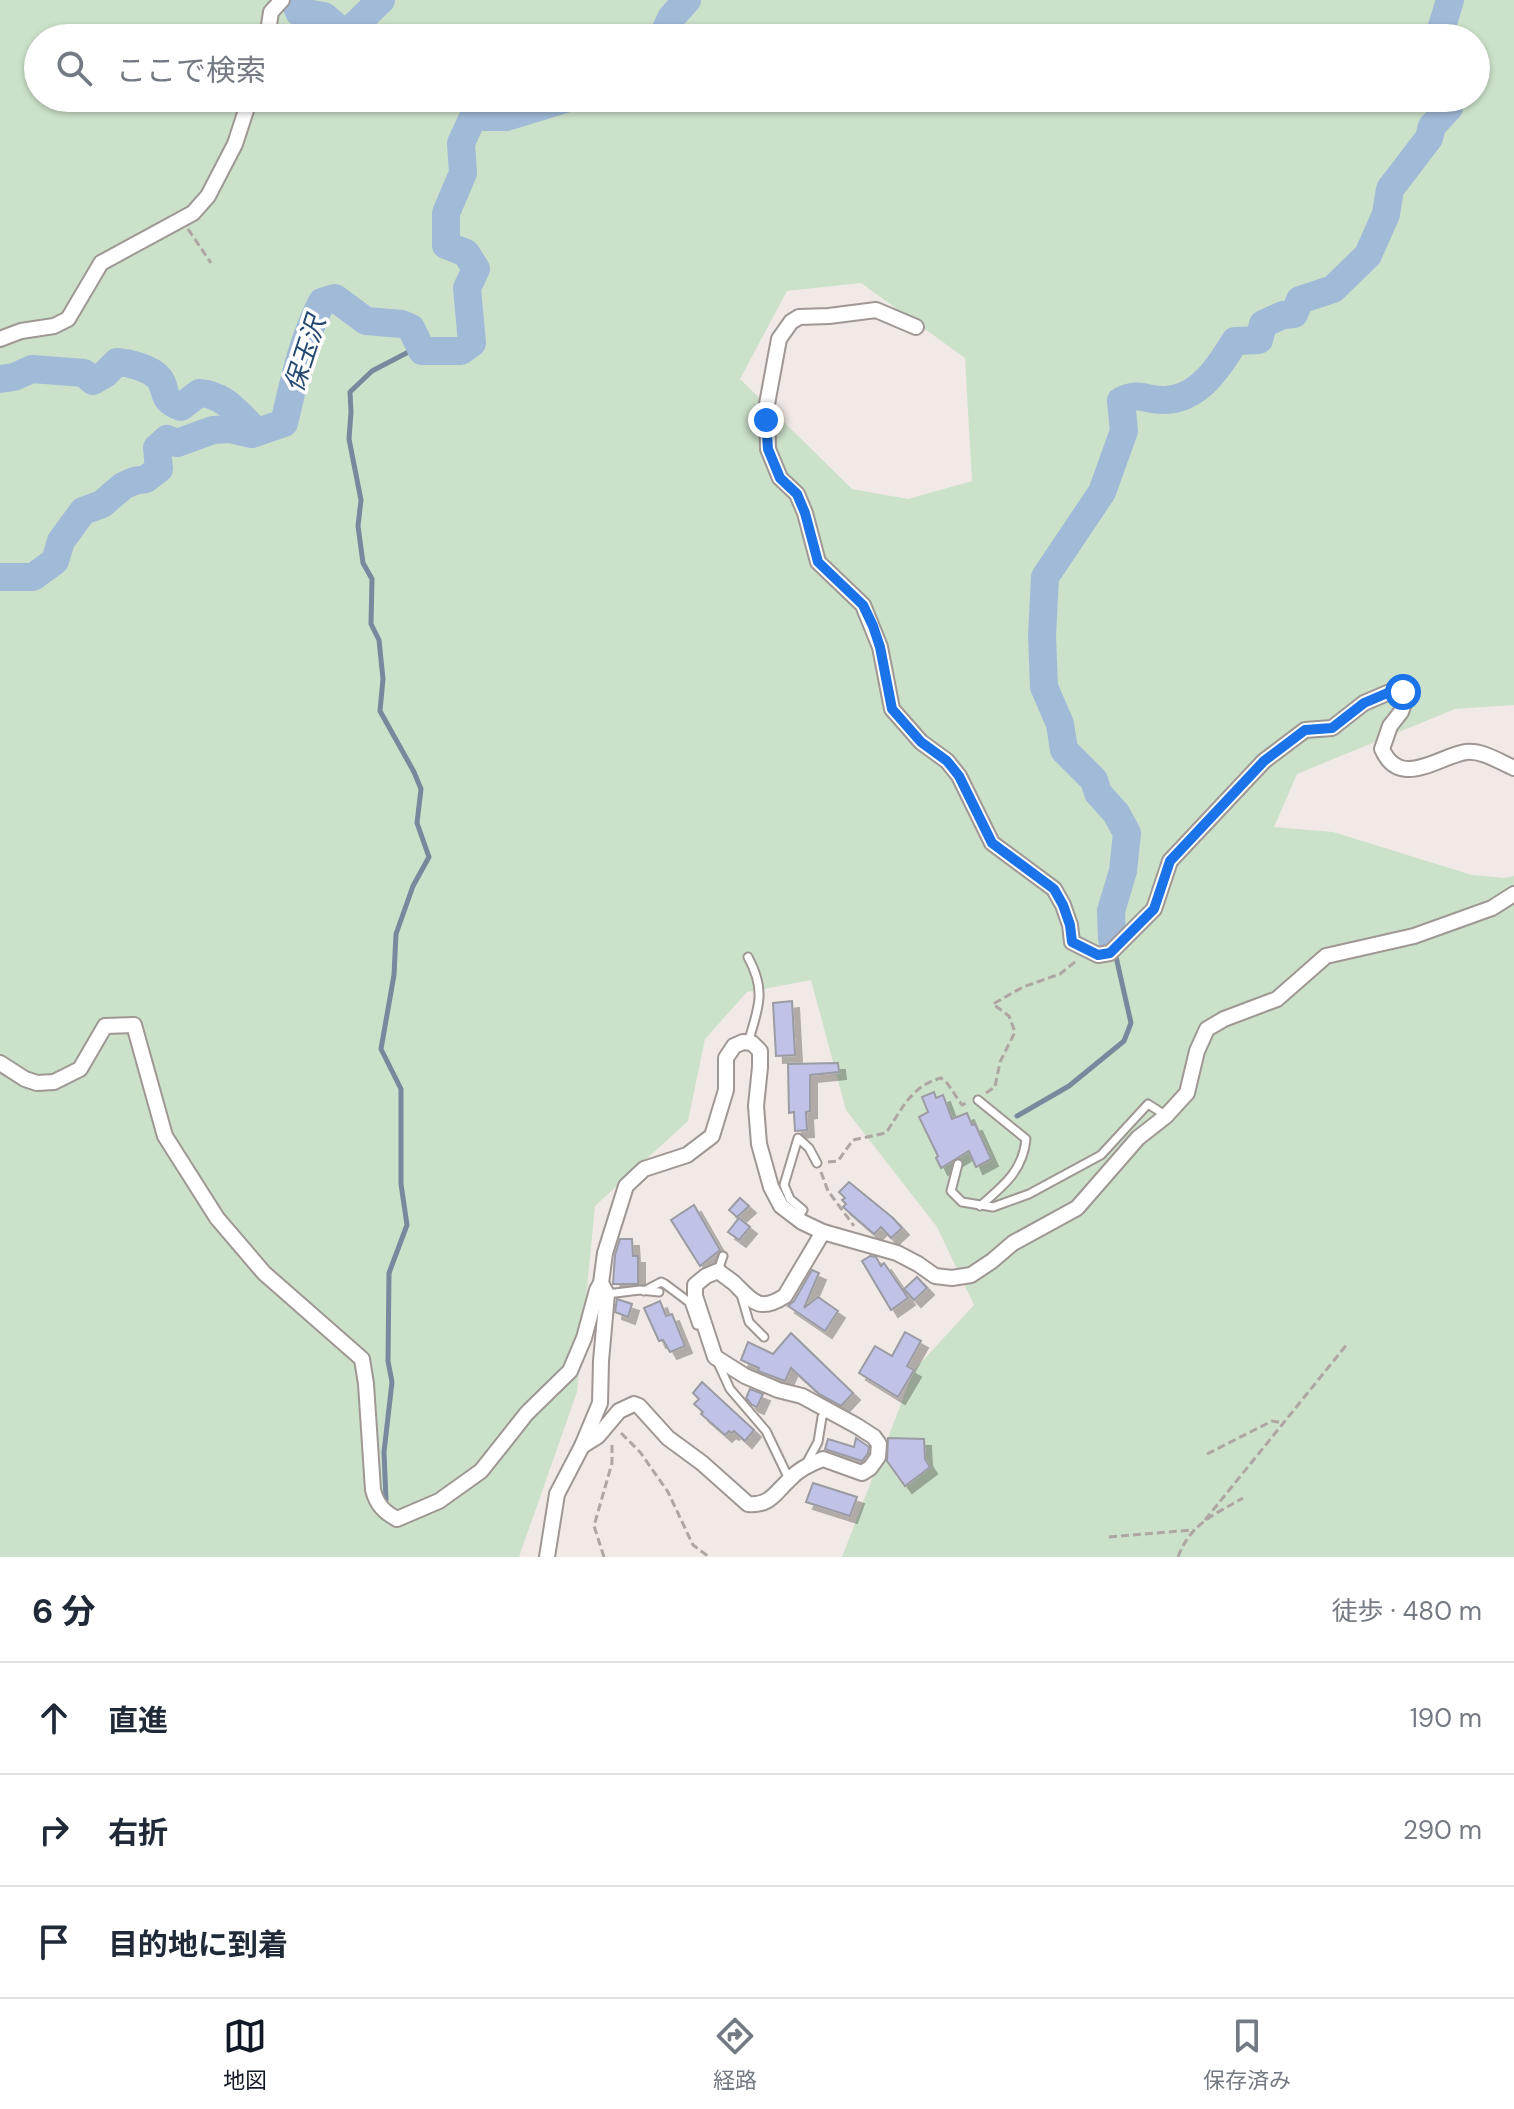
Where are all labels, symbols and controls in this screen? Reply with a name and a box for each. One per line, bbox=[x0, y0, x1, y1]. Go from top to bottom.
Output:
search box bbox=[24, 24, 1490, 112]
icon: search bbox=[52, 46, 96, 90]
text: ここで検索 bbox=[116, 51, 266, 90]
water label: 保玉沢 bbox=[277, 309, 334, 396]
route end bbox=[748, 402, 784, 438]
route start bbox=[1385, 674, 1421, 710]
text: 6 分 bbox=[32, 1589, 96, 1634]
text: 徒歩 · 480 m bbox=[1332, 1594, 1482, 1628]
icon: ahead bbox=[32, 1696, 76, 1740]
text: 直進 bbox=[108, 1701, 168, 1740]
text: 190 m bbox=[1410, 1701, 1482, 1735]
icon: right bbox=[32, 1808, 76, 1852]
text: 右折 bbox=[108, 1813, 168, 1852]
text: 290 m bbox=[1403, 1813, 1482, 1847]
icon: arrive bbox=[32, 1920, 76, 1964]
text: 目的地に到着 bbox=[108, 1925, 288, 1964]
tab: 地図 bbox=[223, 2014, 267, 2095]
tab: 経路 bbox=[713, 2014, 757, 2095]
tab: 保存済み bbox=[1203, 2014, 1291, 2095]

